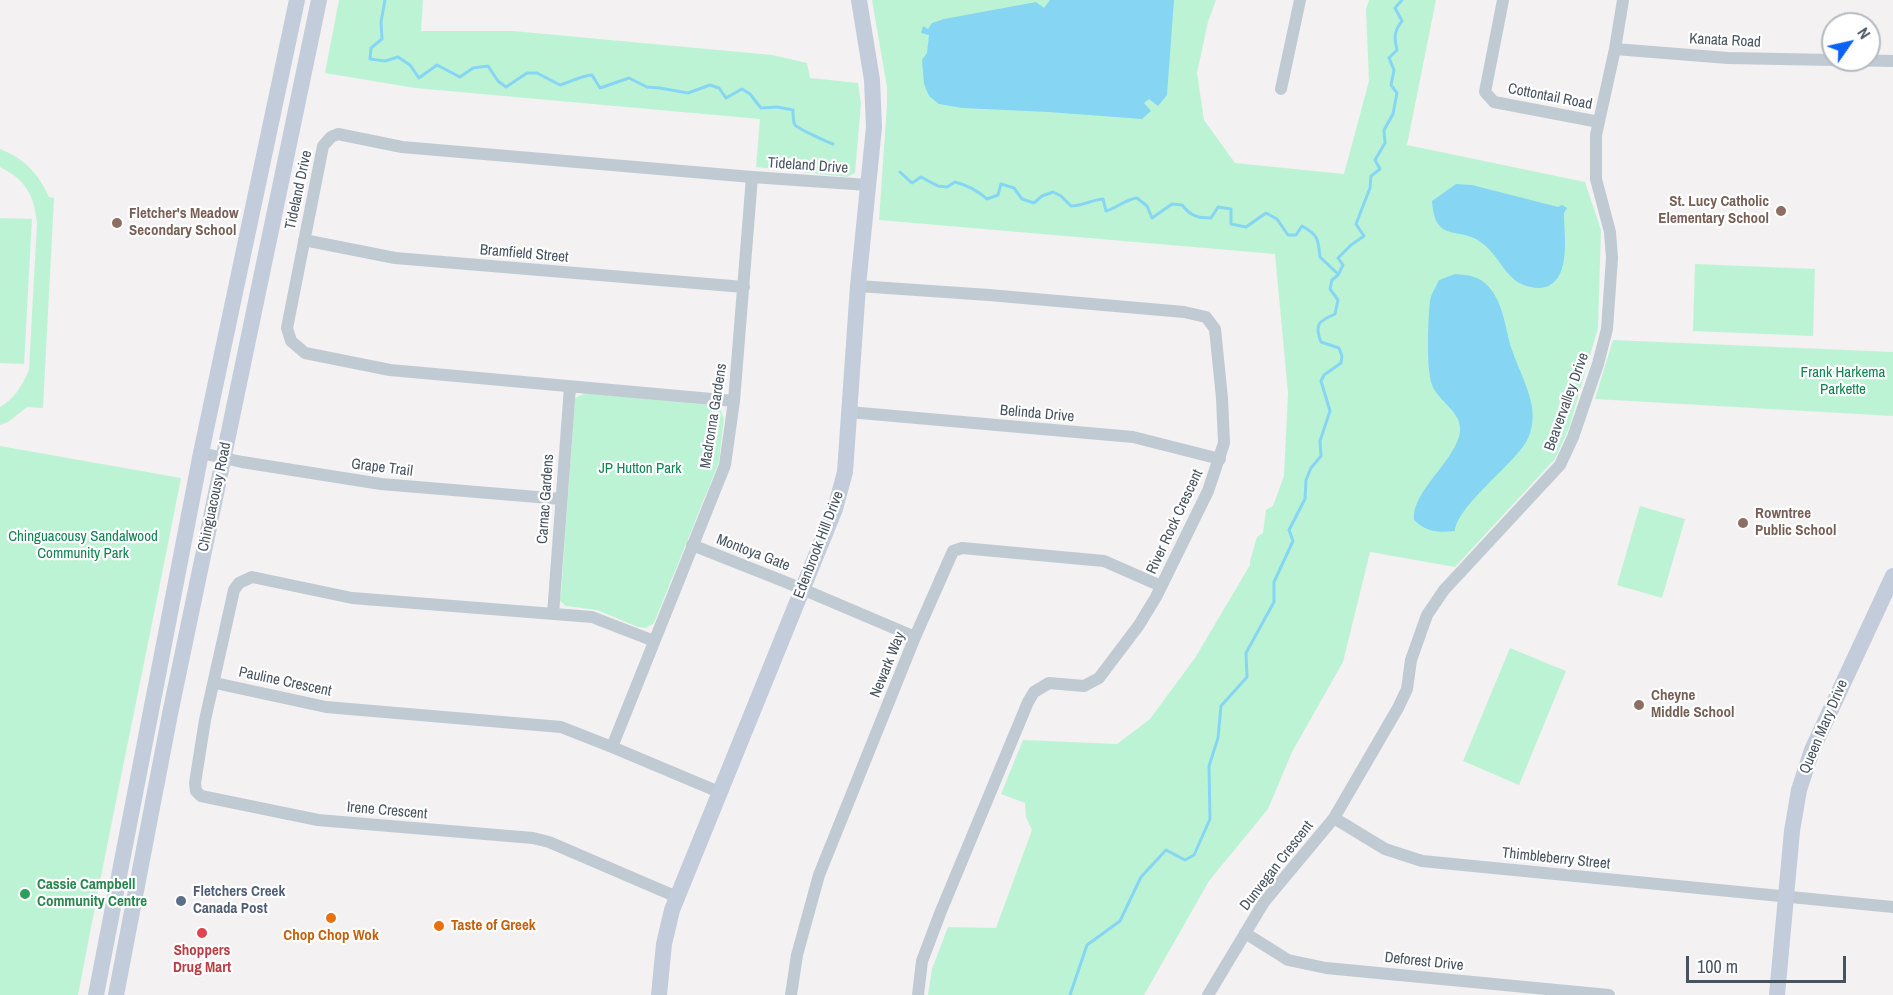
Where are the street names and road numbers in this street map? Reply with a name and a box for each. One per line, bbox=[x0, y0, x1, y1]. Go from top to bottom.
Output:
street label: Kanata Road bbox=[1689, 30, 1761, 52]
street label: Cottontail Road bbox=[1506, 80, 1594, 114]
street label: Tideland Drive bbox=[282, 149, 316, 231]
street label: Tideland Drive bbox=[767, 154, 849, 178]
street label: Bramfield Street bbox=[479, 241, 569, 267]
street label: Beavervalley Drive bbox=[1541, 350, 1593, 454]
street label: Madronna Gardens bbox=[697, 362, 731, 470]
street label: Belinda Drive bbox=[999, 402, 1075, 426]
street label: Chinguacousy Road bbox=[195, 441, 235, 553]
street label: Carnac Gardens bbox=[534, 453, 558, 545]
street label: Grape Trail bbox=[350, 455, 414, 481]
street label: River Rock Crescent bbox=[1143, 467, 1207, 577]
street label: Edenbrook Hill Drive bbox=[790, 489, 848, 601]
street label: Montoya Gate bbox=[714, 531, 792, 575]
street label: Newark Way bbox=[867, 630, 909, 700]
street label: Pauline Crescent bbox=[237, 663, 333, 701]
street label: Queen Mary Drive bbox=[1796, 677, 1852, 777]
street label: Irene Crescent bbox=[346, 799, 428, 823]
street label: Dunvegan Crescent bbox=[1236, 818, 1318, 914]
street label: Thimbleberry Street bbox=[1501, 844, 1611, 874]
street label: Deforest Drive bbox=[1384, 949, 1464, 975]

